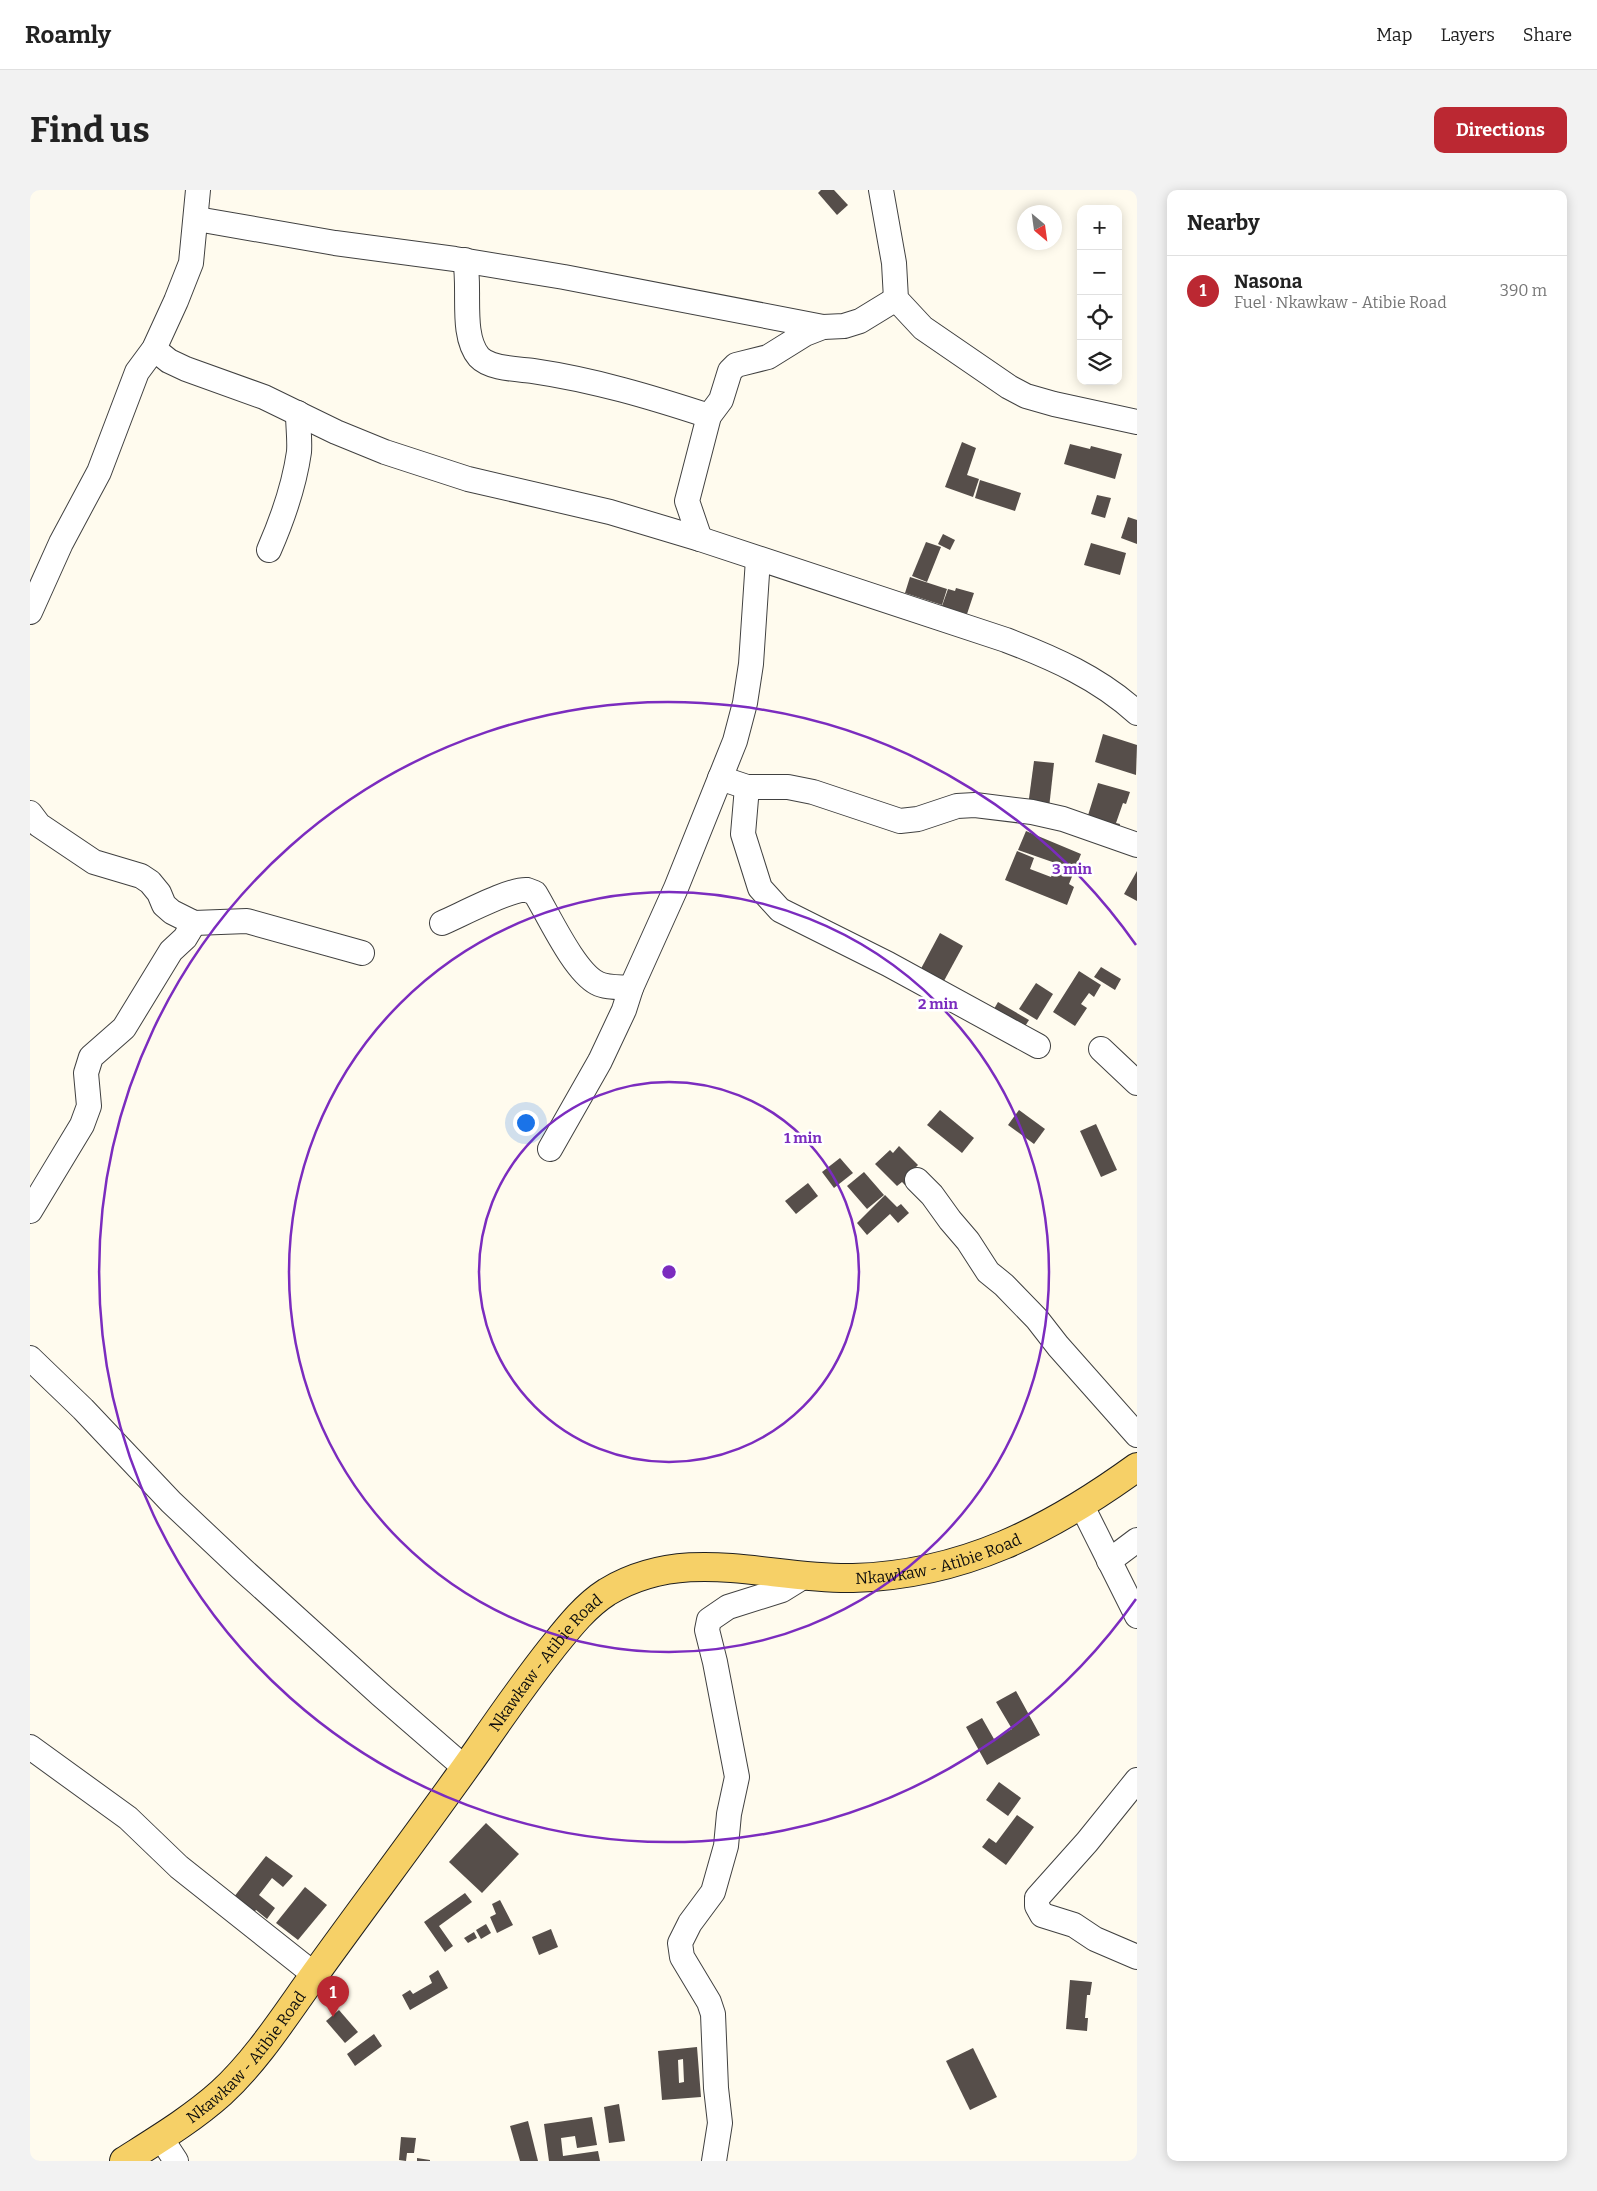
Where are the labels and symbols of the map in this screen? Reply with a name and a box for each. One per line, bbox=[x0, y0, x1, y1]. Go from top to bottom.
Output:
north arrow bbox=[1017, 205, 1062, 250]
text: 3 min bbox=[1052, 860, 1092, 878]
text: 2 min bbox=[918, 995, 958, 1013]
your location bbox=[513, 1110, 539, 1136]
text: 1 min bbox=[784, 1129, 822, 1147]
centre of rings bbox=[660, 1263, 678, 1281]
street label: Nkawkaw - Atibie Road bbox=[855, 1529, 1025, 1588]
street label: Nkawkaw - Atibie Road bbox=[485, 1590, 606, 1735]
pin: 1 bbox=[317, 1976, 349, 2017]
street label: Nkawkaw - Atibie Road bbox=[183, 1987, 310, 2127]

